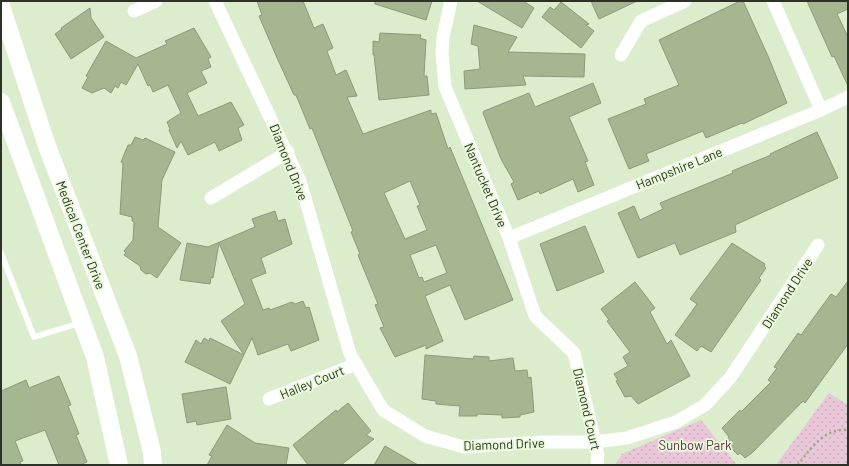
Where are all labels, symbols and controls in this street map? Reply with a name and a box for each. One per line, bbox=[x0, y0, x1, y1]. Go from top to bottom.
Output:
street label: Diamond Drive bbox=[266, 121, 312, 203]
street label: Nantucket Drive bbox=[461, 140, 511, 230]
street label: Hampshire Lane bbox=[633, 143, 725, 193]
street label: Medical Center Drive bbox=[53, 178, 109, 292]
street label: Diamond Drive bbox=[758, 254, 816, 331]
street label: Halley Court bbox=[277, 362, 347, 402]
street label: Diamond Court bbox=[570, 366, 604, 452]
street label: Diamond Drive bbox=[463, 435, 545, 453]
park label: Sunbow Park bbox=[659, 437, 732, 453]

